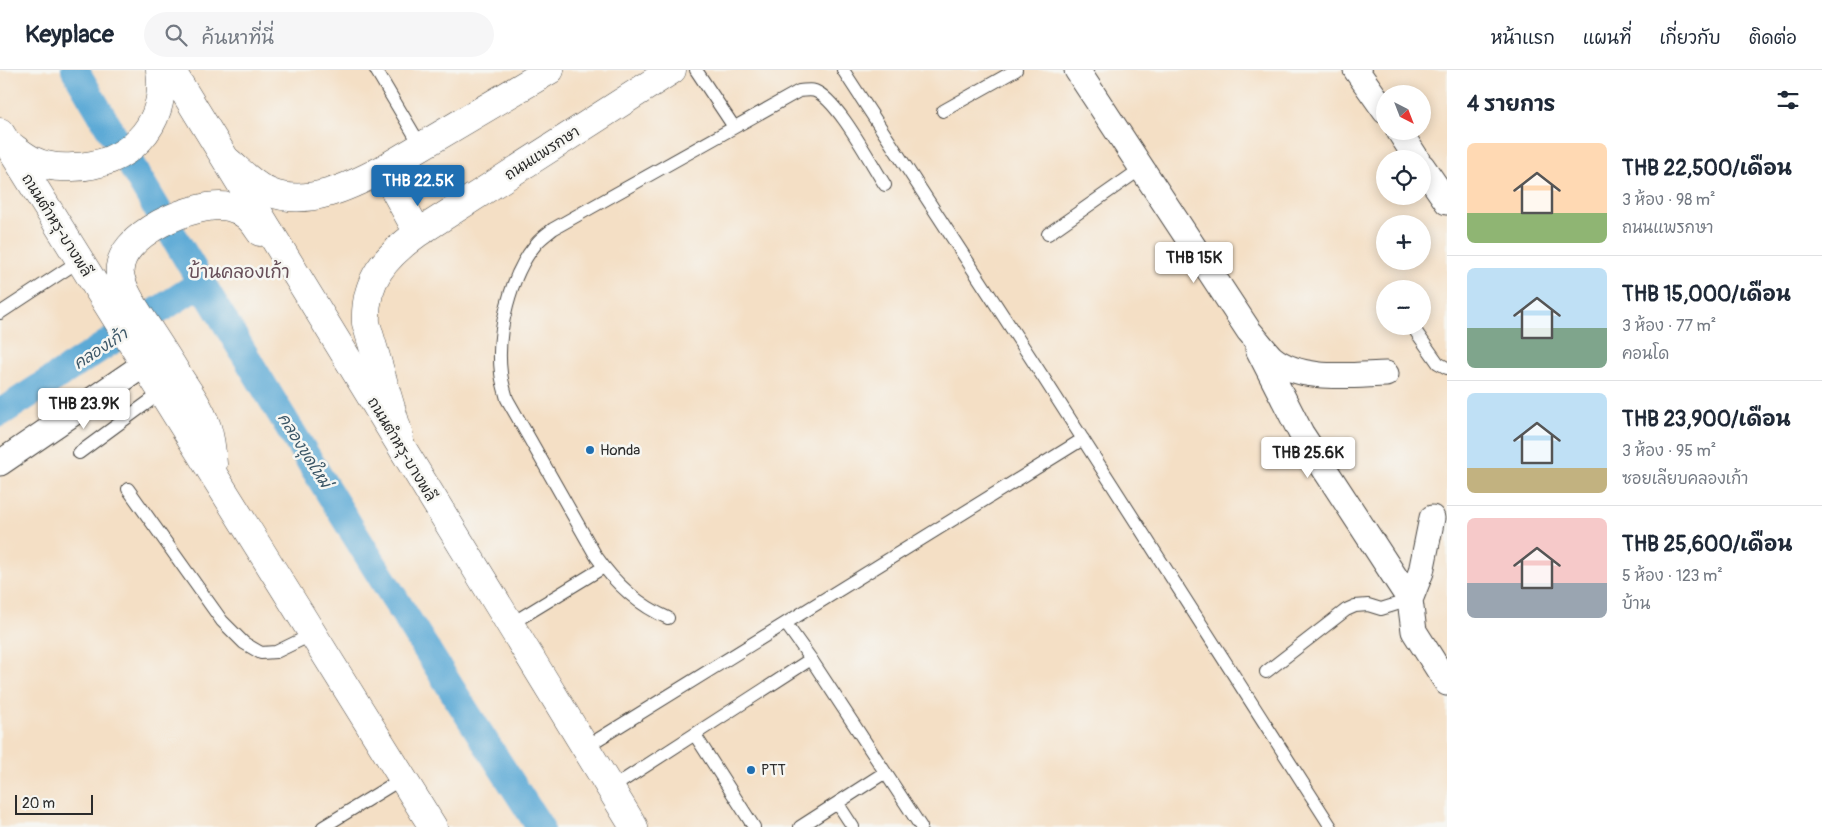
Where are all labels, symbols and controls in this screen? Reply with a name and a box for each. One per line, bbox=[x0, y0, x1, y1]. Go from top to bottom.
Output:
search box bbox=[144, 12, 494, 57]
text: Keyplace bbox=[25, 20, 114, 49]
icon: search bbox=[162, 21, 190, 49]
text: ค้นหาที่นี่ bbox=[202, 26, 274, 50]
text: หน้าแรก bbox=[1491, 27, 1555, 50]
text: แผนที่ bbox=[1583, 27, 1631, 50]
text: เกี่ยวกับ bbox=[1659, 27, 1721, 50]
text: ติดต่อ bbox=[1749, 27, 1797, 50]
north arrow bbox=[1376, 85, 1431, 140]
map controls bbox=[1376, 85, 1431, 335]
icon: filters bbox=[1774, 86, 1802, 114]
text: 4 รายการ bbox=[1467, 91, 1555, 118]
street label: ถนนแพรกษา bbox=[501, 122, 583, 185]
button: locate bbox=[1376, 150, 1431, 205]
text: THB 22,500/เดือน bbox=[1622, 155, 1792, 182]
icon: home bbox=[1507, 163, 1567, 223]
pin: THB 22.5K bbox=[361, 164, 475, 207]
street label: ถนนตำหรุ-บางพลี bbox=[16, 170, 96, 281]
text: THB 22.5K bbox=[382, 171, 454, 191]
text: 3 ห้อง · 98 m² bbox=[1622, 190, 1716, 210]
button: + bbox=[1376, 215, 1431, 270]
text: ถนนแพรกษา bbox=[1622, 218, 1713, 238]
pin: THB 15K bbox=[1148, 242, 1240, 284]
text: THB 15K bbox=[1166, 248, 1222, 268]
district label: บ้านคลองเก้า bbox=[188, 260, 290, 284]
button: − bbox=[1376, 280, 1431, 335]
text: THB 15,000/เดือน bbox=[1622, 281, 1791, 308]
icon: home bbox=[1507, 288, 1567, 348]
text: 3 ห้อง · 77 m² bbox=[1622, 316, 1716, 336]
water label: คลองเก้า bbox=[69, 323, 132, 374]
text: คอนโด bbox=[1622, 344, 1669, 364]
pin: THB 23.9K bbox=[27, 388, 141, 430]
text: THB 23.9K bbox=[49, 394, 119, 414]
street label: ถนนตำหรุ-บางพลี bbox=[362, 394, 440, 505]
text: THB 23,900/เดือน bbox=[1622, 406, 1791, 433]
water label: คลองขุดใหม่ bbox=[272, 409, 338, 495]
icon: home bbox=[1507, 413, 1567, 473]
pin: THB 25.6K bbox=[1251, 436, 1365, 479]
place label: Honda bbox=[600, 441, 640, 460]
text: 3 ห้อง · 95 m² bbox=[1622, 441, 1716, 461]
text: THB 25.6K bbox=[1272, 443, 1344, 463]
marker: Honda bbox=[584, 444, 596, 456]
text: ซอยเลียบคลองเก้า bbox=[1622, 469, 1748, 489]
text: THB 25,600/เดือน bbox=[1622, 531, 1792, 558]
icon: home bbox=[1507, 538, 1567, 598]
text: 5 ห้อง · 123 m² bbox=[1622, 566, 1723, 586]
text: บ้าน bbox=[1622, 594, 1650, 614]
place label: PTT bbox=[761, 761, 786, 780]
marker: PTT bbox=[745, 764, 757, 776]
scale bar bbox=[15, 792, 92, 815]
text: 20 m bbox=[22, 795, 55, 812]

